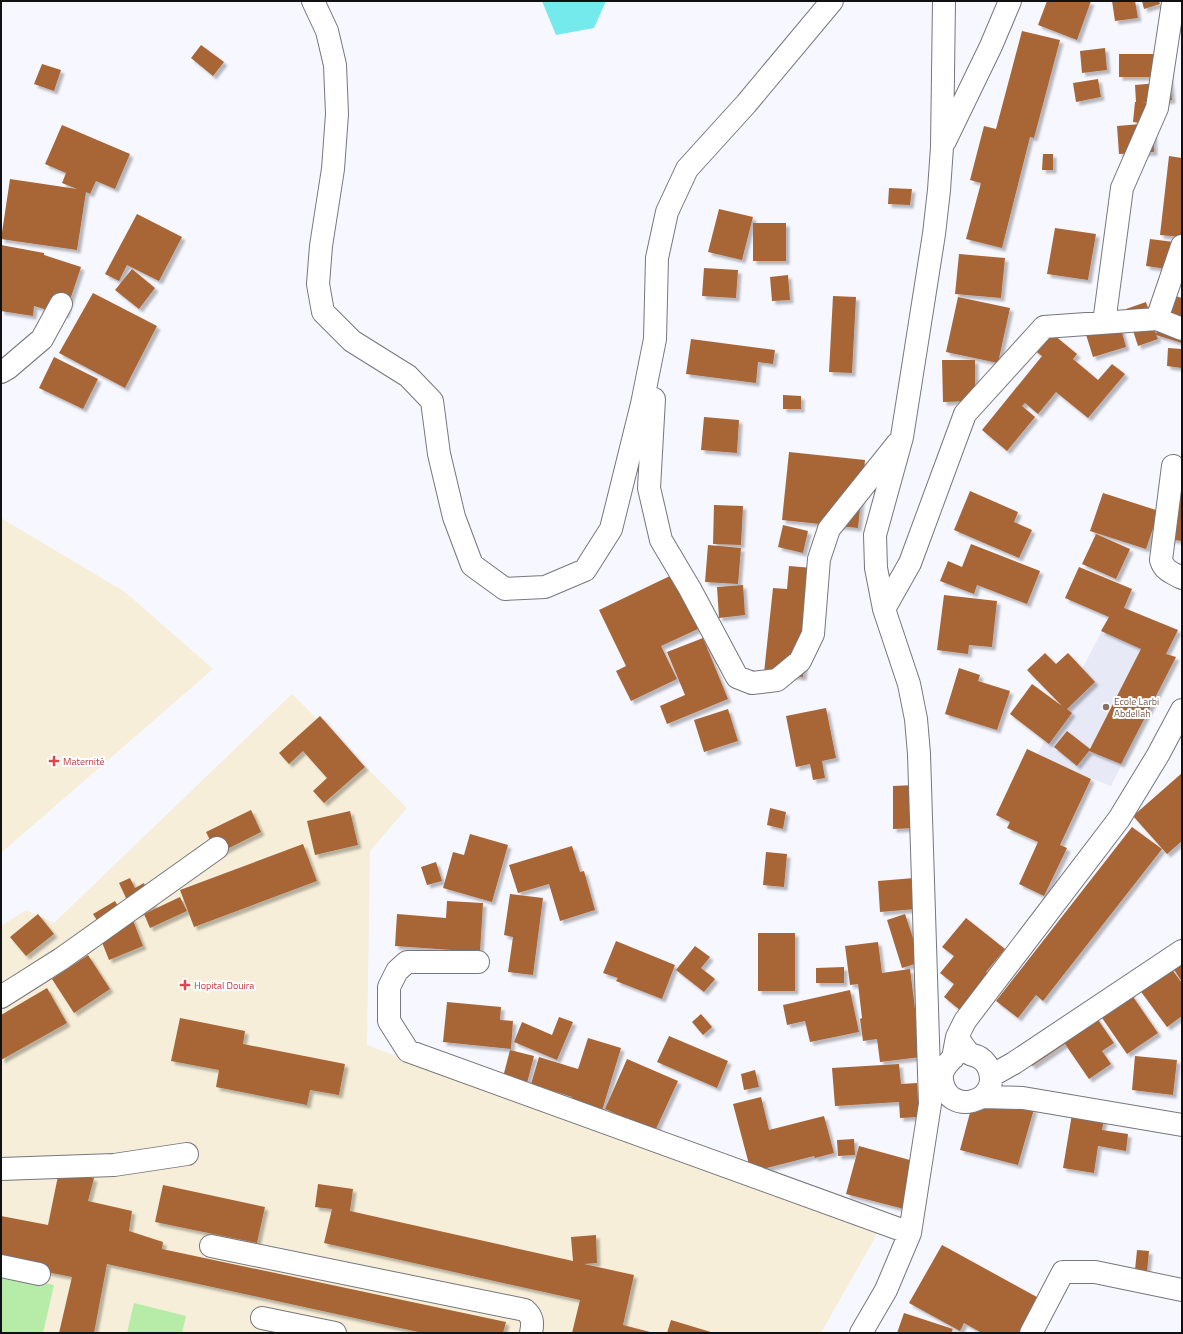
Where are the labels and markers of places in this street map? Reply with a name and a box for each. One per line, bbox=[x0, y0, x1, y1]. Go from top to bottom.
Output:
place label: Ecole Larbi Abdellah bbox=[1114, 694, 1159, 721]
marker: Ecole Larbi Abdellah bbox=[1101, 702, 1111, 712]
place label: Maternité bbox=[63, 754, 105, 769]
marker: Maternité bbox=[48, 755, 60, 767]
place label: Hopital Douira bbox=[194, 978, 254, 993]
marker: Hopital Douira bbox=[179, 979, 191, 991]

